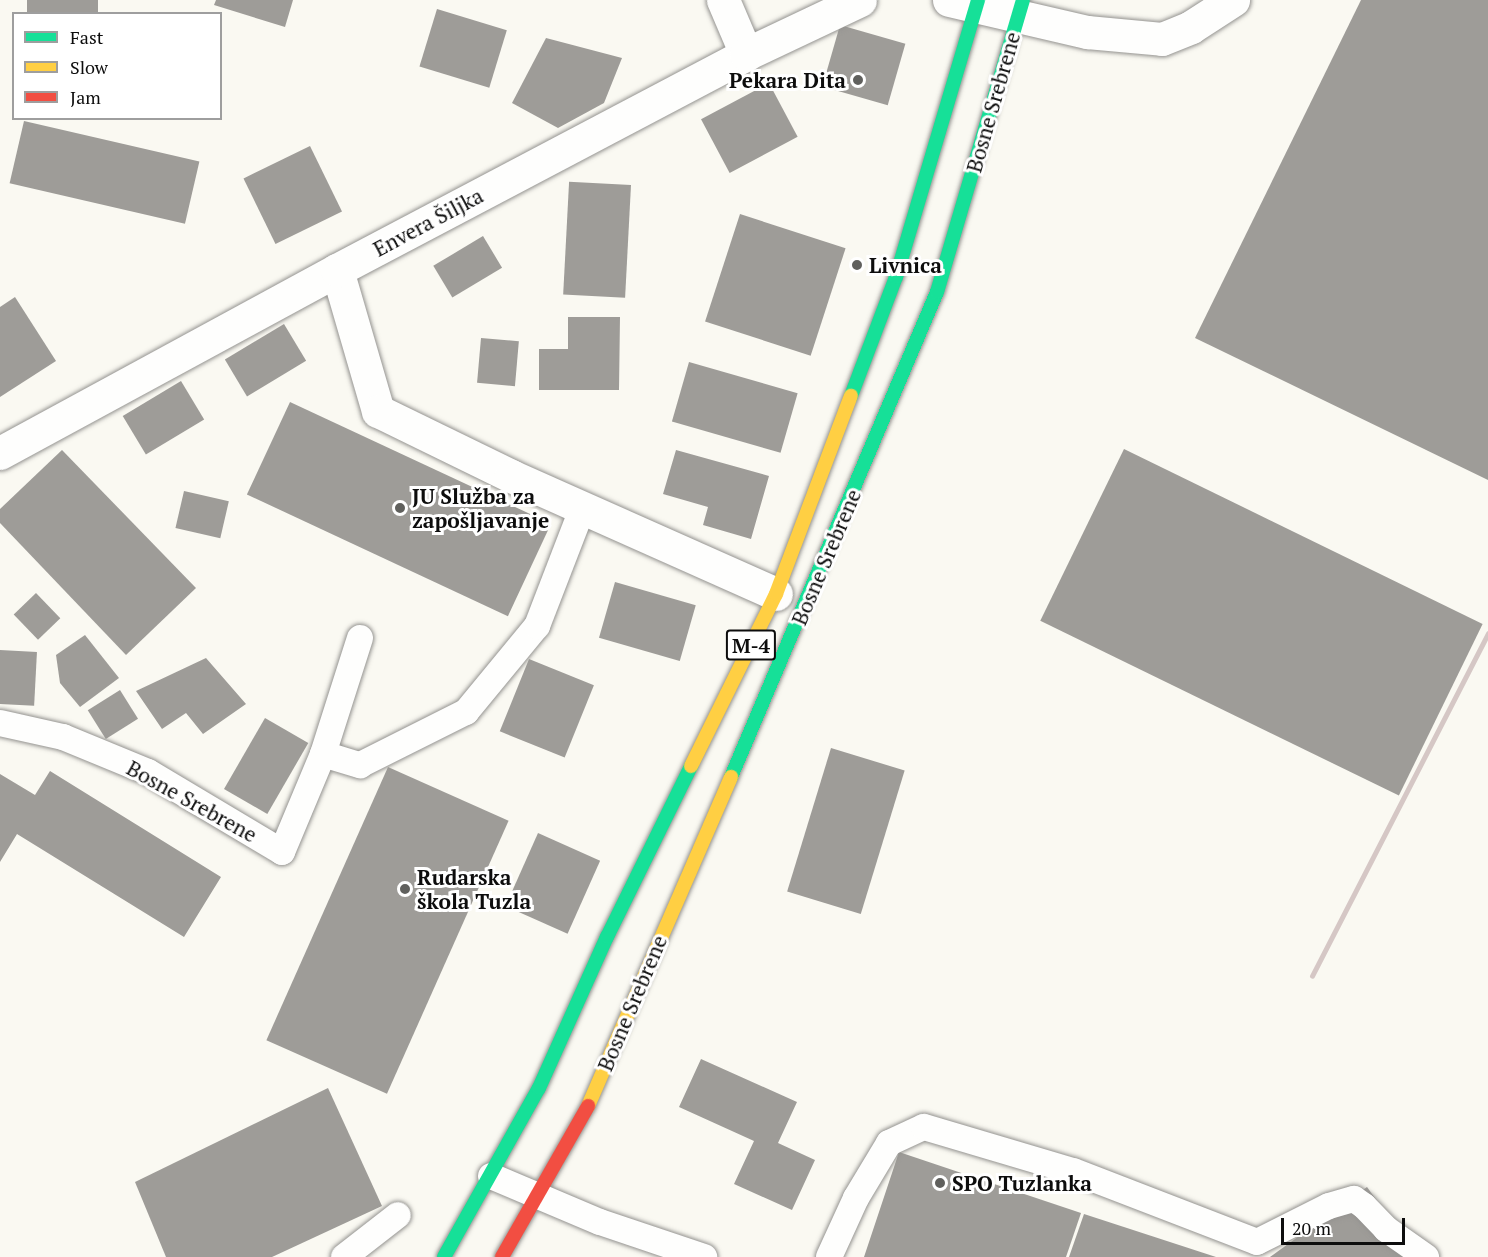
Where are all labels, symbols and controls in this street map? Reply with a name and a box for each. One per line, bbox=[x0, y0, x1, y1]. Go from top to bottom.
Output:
legend bbox=[12, 12, 222, 120]
text: Fast bbox=[70, 25, 103, 49]
street label: Bosne Srebrene bbox=[961, 29, 1025, 175]
text: Slow bbox=[70, 55, 108, 79]
place label: Pekara Dita bbox=[729, 67, 846, 93]
marker: Pekara Dita bbox=[851, 73, 865, 87]
text: Jam bbox=[70, 85, 101, 109]
street label: Envera Šiljka bbox=[369, 183, 487, 261]
place label: Livnica bbox=[869, 252, 942, 278]
marker: Livnica bbox=[850, 258, 864, 272]
place label: JU Služba za zapošljavanje bbox=[412, 483, 549, 533]
street label: Bosne Srebrene bbox=[786, 485, 866, 629]
marker: JU Služba za zapošljavanje bbox=[393, 501, 407, 515]
road number: M-4 bbox=[726, 628, 777, 662]
street label: Bosne Srebrene bbox=[123, 755, 261, 847]
place label: Rudarska škola Tuzla bbox=[417, 864, 531, 914]
marker: Rudarska škola Tuzla bbox=[398, 882, 412, 896]
street label: Bosne Srebrene bbox=[592, 931, 672, 1075]
place label: SPO Tuzlanka bbox=[952, 1170, 1092, 1196]
marker: SPO Tuzlanka bbox=[933, 1176, 947, 1190]
scale bar bbox=[1284, 1206, 1408, 1244]
text: 20 m bbox=[1292, 1216, 1331, 1240]

